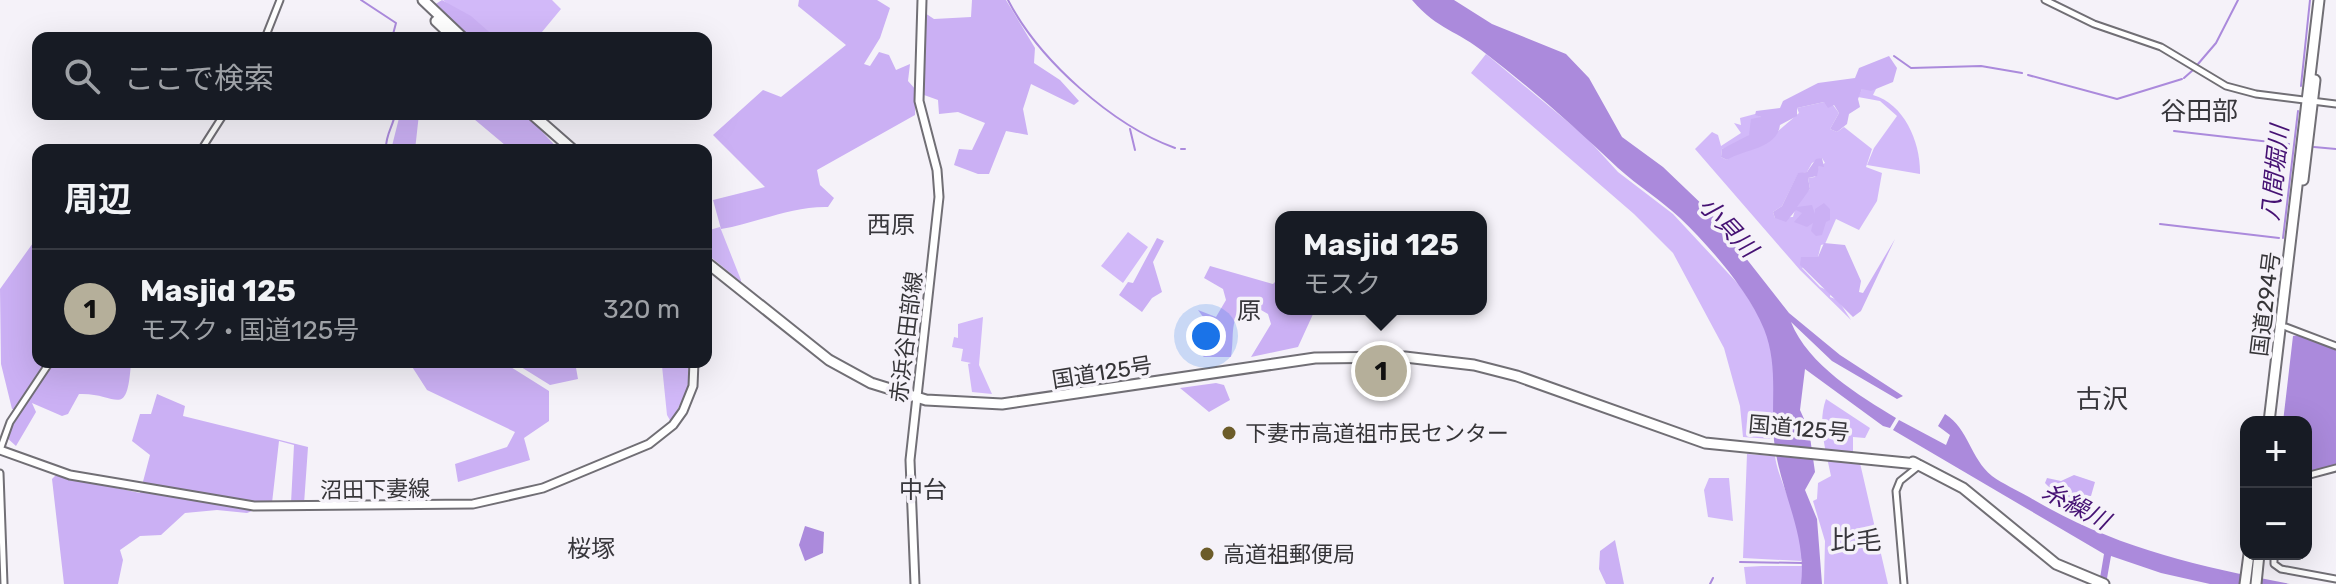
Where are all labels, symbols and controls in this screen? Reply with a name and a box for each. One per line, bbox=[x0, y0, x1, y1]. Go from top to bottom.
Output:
search box bbox=[32, 32, 712, 120]
icon: search bbox=[60, 54, 104, 98]
text: ここで検索 bbox=[124, 61, 274, 97]
district label: 谷田部 bbox=[2160, 96, 2238, 127]
water label: 八間堀川 bbox=[2256, 121, 2294, 222]
text: 周辺 bbox=[64, 179, 132, 220]
water label: 小貝川 bbox=[1693, 191, 1765, 265]
district label: 西原 bbox=[867, 211, 915, 239]
popup bbox=[1275, 211, 1487, 315]
text: Masjid 125 bbox=[1303, 227, 1459, 263]
street label: 国道294号 bbox=[2246, 250, 2285, 358]
text: モスク bbox=[1303, 269, 1381, 300]
street label: 赤浜谷田部線 bbox=[885, 270, 928, 404]
text: Masjid 125 bbox=[140, 273, 296, 309]
text: 1 bbox=[84, 294, 96, 325]
text: 320 m bbox=[603, 294, 680, 325]
district label: 原 bbox=[1237, 297, 1261, 325]
text: モスク · 国道125号 bbox=[140, 315, 359, 346]
your location bbox=[1186, 316, 1226, 356]
pin: 1 bbox=[1355, 341, 1407, 401]
street label: 国道125号 bbox=[1050, 351, 1154, 394]
district label: 古沢 bbox=[2076, 384, 2128, 415]
street label: 国道125号 bbox=[1747, 411, 1851, 446]
map controls bbox=[2240, 416, 2312, 560]
button: + bbox=[2240, 416, 2312, 488]
place label: 下妻市高道祖市民センター bbox=[1245, 420, 1509, 447]
marker: 下妻市高道祖市民センター bbox=[1220, 424, 1238, 442]
street label: 沼田下妻線 bbox=[320, 475, 430, 504]
district label: 中台 bbox=[899, 476, 947, 504]
water label: 糸繰川 bbox=[2038, 477, 2117, 537]
button: − bbox=[2240, 488, 2312, 560]
district label: 比毛 bbox=[1830, 525, 1882, 556]
district label: 桜塚 bbox=[567, 535, 615, 563]
place label: 高道祖郵便局 bbox=[1223, 541, 1355, 568]
marker: 高道祖郵便局 bbox=[1198, 545, 1216, 563]

